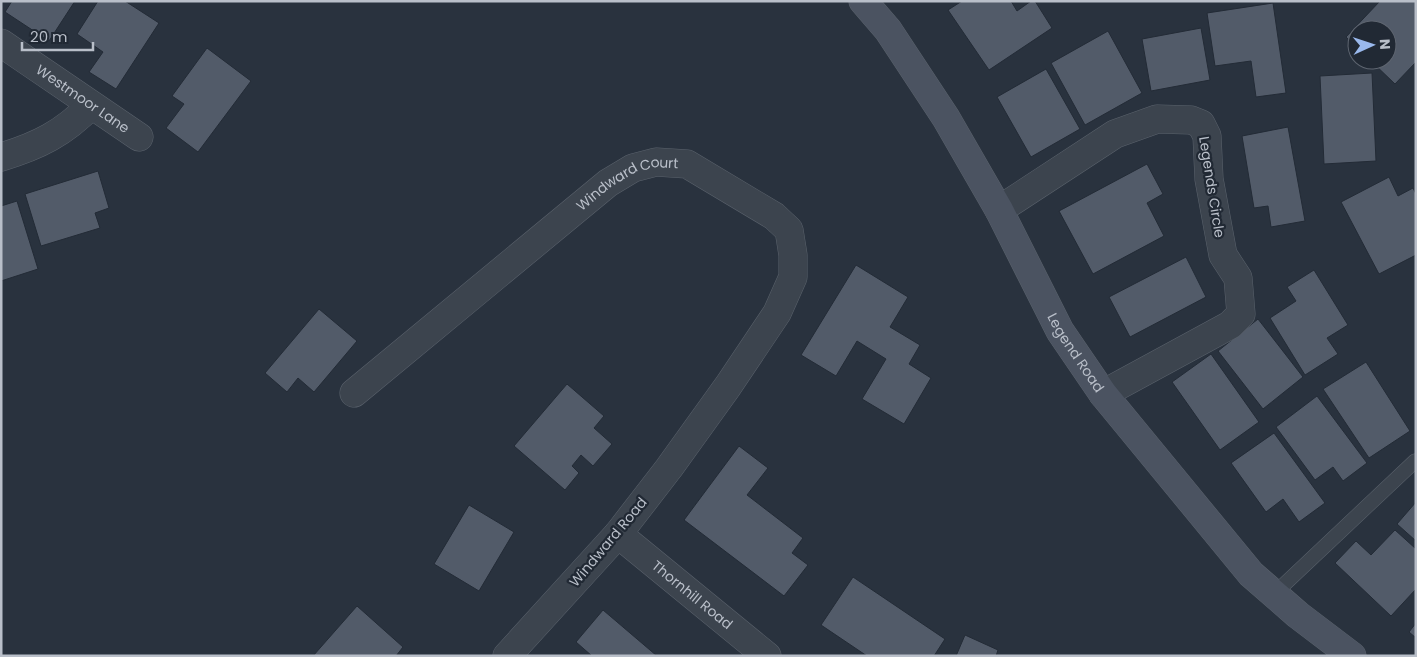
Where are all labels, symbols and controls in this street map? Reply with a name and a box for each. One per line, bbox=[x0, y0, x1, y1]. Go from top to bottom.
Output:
scale bar bbox=[22, 20, 94, 52]
north arrow bbox=[1347, 20, 1397, 70]
text: 20 m bbox=[30, 26, 68, 47]
text: N bbox=[1375, 39, 1395, 50]
street label: Westmoor Lane bbox=[32, 60, 134, 138]
street label: Legends Circle bbox=[1194, 135, 1230, 239]
street label: Windward Court bbox=[572, 152, 679, 215]
street label: Legend Road bbox=[1042, 309, 1109, 396]
street label: Windward Road bbox=[565, 493, 651, 591]
street label: Thornhill Road bbox=[648, 556, 737, 634]

